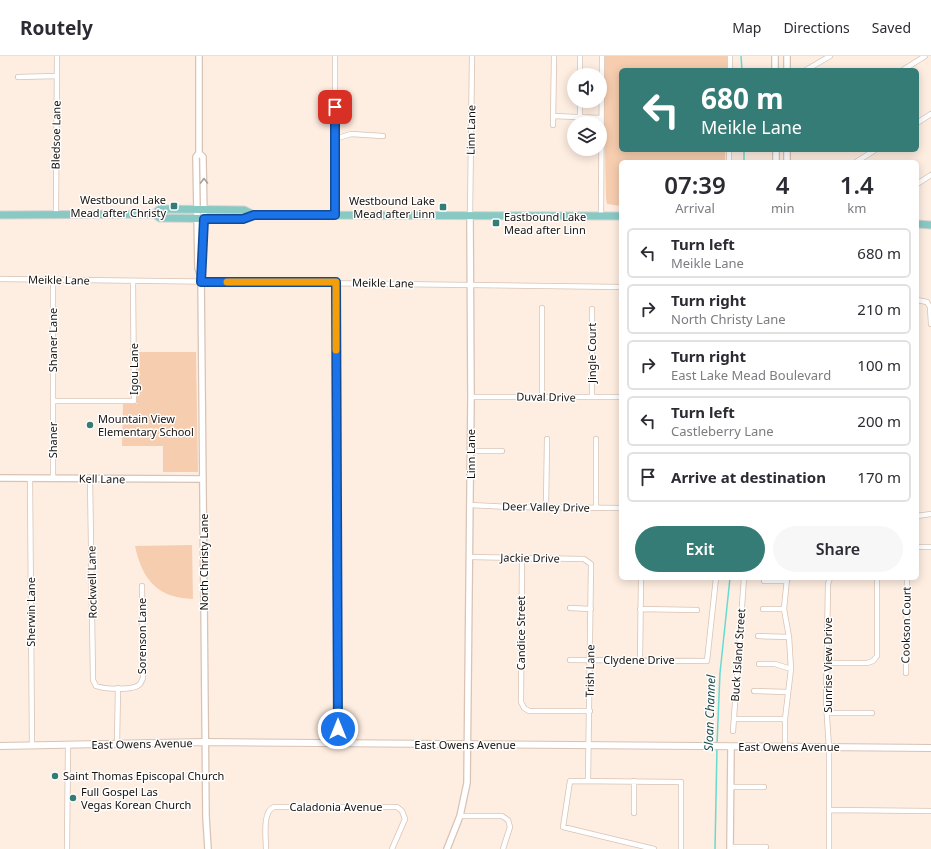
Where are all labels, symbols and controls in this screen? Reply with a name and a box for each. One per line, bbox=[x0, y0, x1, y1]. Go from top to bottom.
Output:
text: Routely bbox=[20, 15, 93, 41]
text: Map bbox=[732, 18, 761, 37]
text: Directions bbox=[783, 18, 850, 37]
text: Saved bbox=[872, 18, 911, 37]
map controls bbox=[567, 68, 607, 156]
button: sound bbox=[567, 68, 607, 108]
text: 680 m bbox=[701, 79, 784, 117]
icon: left bbox=[635, 84, 687, 136]
pin bbox=[318, 90, 352, 124]
icon: arrive bbox=[324, 96, 346, 118]
street label: Bledsoe Lane bbox=[47, 100, 64, 170]
street label: Linn Lane bbox=[463, 105, 478, 155]
text: Meikle Lane bbox=[701, 115, 802, 139]
button: layers bbox=[567, 116, 607, 156]
text: 07:39 bbox=[664, 168, 726, 201]
text: 4 bbox=[776, 168, 790, 201]
text: 1.4 bbox=[840, 168, 874, 201]
one-way arrow bbox=[199, 178, 208, 184]
place label: Westbound Lake Mead after Christy bbox=[71, 192, 166, 220]
place label: Westbound Lake Mead after Linn bbox=[349, 193, 435, 221]
text: Arrival bbox=[675, 199, 715, 217]
text: min bbox=[771, 199, 795, 217]
text: km bbox=[847, 199, 866, 217]
marker: Westbound Lake Mead after Christy bbox=[169, 201, 179, 211]
marker: Westbound Lake Mead after Linn bbox=[438, 202, 448, 212]
place label: Eastbound Lake Mead after Linn bbox=[504, 209, 586, 237]
marker: Eastbound Lake Mead after Linn bbox=[491, 218, 501, 228]
text: Turn left bbox=[671, 234, 735, 254]
icon: left bbox=[637, 242, 659, 264]
text: 680 m bbox=[857, 243, 901, 263]
text: Meikle Lane bbox=[671, 254, 744, 272]
street label: Meikle Lane bbox=[28, 271, 90, 288]
street label: Meikle Lane bbox=[352, 274, 414, 291]
text: Turn right bbox=[671, 290, 746, 310]
icon: right bbox=[637, 298, 659, 320]
text: 210 m bbox=[857, 299, 901, 319]
street label: Shaner Lane bbox=[45, 308, 60, 372]
text: North Christy Lane bbox=[671, 310, 786, 328]
street label: Jingle Court bbox=[584, 323, 599, 384]
street label: Igou Lane bbox=[126, 343, 141, 395]
text: Turn right bbox=[671, 346, 746, 366]
icon: right bbox=[637, 354, 659, 376]
text: 100 m bbox=[857, 355, 901, 375]
text: East Lake Mead Boulevard bbox=[671, 366, 831, 384]
street label: Duval Drive bbox=[516, 388, 576, 405]
text: Turn left bbox=[671, 402, 735, 422]
icon: left bbox=[637, 410, 659, 432]
place label: Mountain View Elementary School bbox=[98, 411, 194, 439]
text: 200 m bbox=[857, 411, 901, 431]
marker: Mountain View Elementary School bbox=[85, 420, 95, 430]
street label: Shaner bbox=[45, 421, 60, 458]
text: Castleberry Lane bbox=[671, 422, 774, 440]
street label: Linn Lane bbox=[463, 429, 478, 479]
icon: arrive bbox=[637, 466, 659, 488]
text: Arrive at destination bbox=[671, 467, 826, 487]
text: 170 m bbox=[857, 467, 901, 487]
street label: Kell Lane bbox=[79, 471, 125, 486]
street label: Deer Valley Drive bbox=[502, 498, 590, 515]
street label: North Christy Lane bbox=[196, 514, 211, 610]
button: Exit bbox=[635, 526, 765, 572]
button: Share bbox=[773, 526, 903, 572]
street label: Rockwell Lane bbox=[83, 545, 100, 619]
street label: Jackie Drive bbox=[499, 549, 560, 566]
street label: Sherwin Lane bbox=[23, 577, 38, 647]
street label: Cookson Court bbox=[897, 587, 914, 663]
street label: Candice Street bbox=[513, 596, 528, 670]
street label: Sorenson Lane bbox=[134, 598, 149, 674]
street label: Buck Island Street bbox=[727, 608, 748, 702]
street label: Sunrise View Drive bbox=[820, 617, 835, 713]
street label: Trish Lane bbox=[582, 644, 597, 698]
street label: Clydene Drive bbox=[603, 652, 675, 667]
water label: Sloan Channel bbox=[700, 674, 719, 752]
position arrow bbox=[317, 708, 359, 750]
street label: East Owens Avenue bbox=[91, 735, 193, 752]
street label: East Owens Avenue bbox=[414, 737, 516, 752]
street label: East Owens Avenue bbox=[738, 739, 840, 754]
place label: Saint Thomas Episcopal Church bbox=[63, 768, 224, 783]
marker: Saint Thomas Episcopal Church bbox=[50, 771, 60, 781]
place label: Full Gospel Las Vegas Korean Church bbox=[81, 784, 191, 812]
marker: Full Gospel Las Vegas Korean Church bbox=[68, 793, 78, 803]
street label: Caladonia Avenue bbox=[290, 799, 382, 814]

